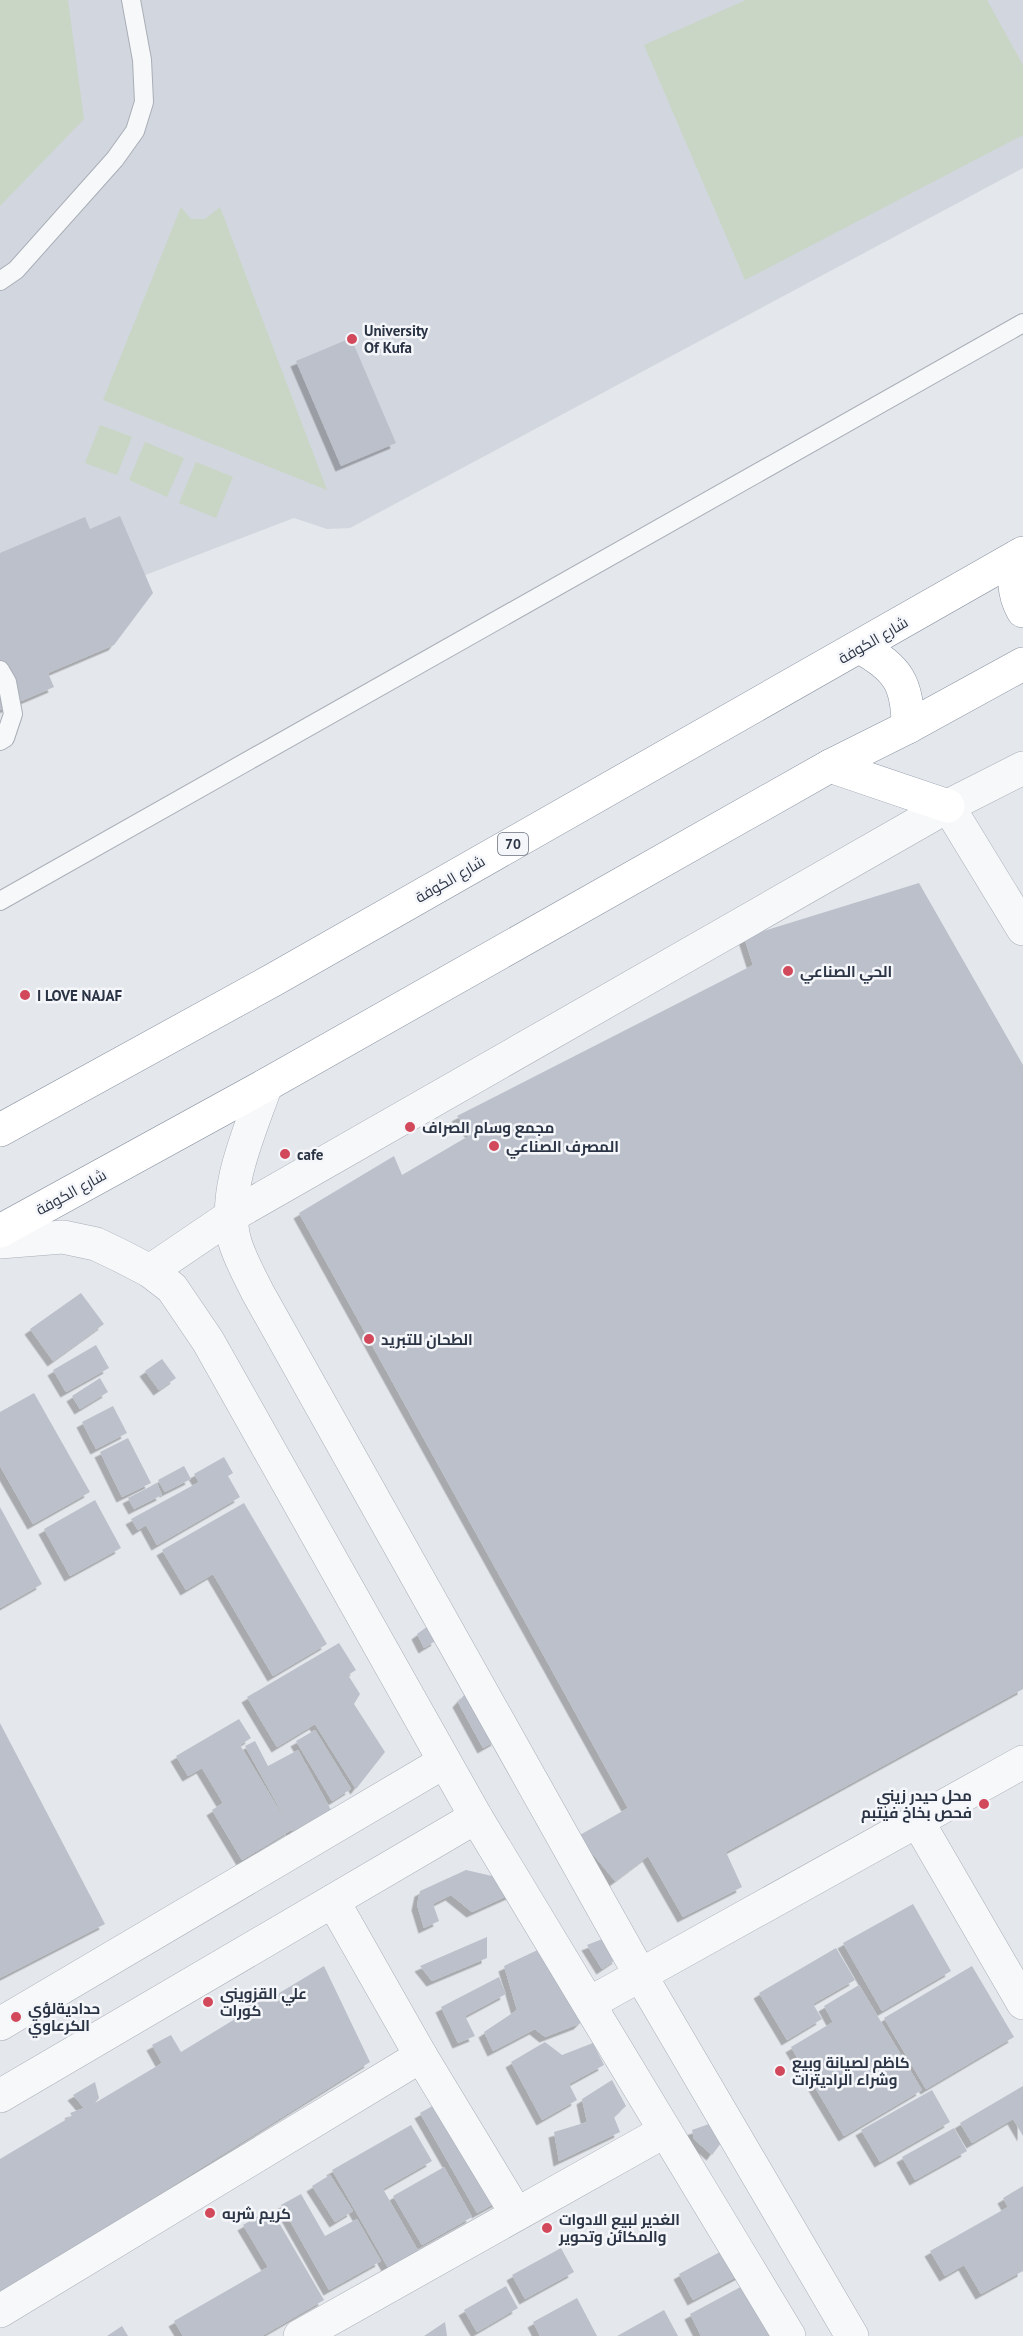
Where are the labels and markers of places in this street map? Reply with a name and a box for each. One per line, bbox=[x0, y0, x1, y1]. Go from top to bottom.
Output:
place label: University Of Kufa bbox=[364, 321, 429, 357]
marker: University Of Kufa bbox=[345, 332, 359, 346]
place label: الحي الصناعي bbox=[800, 962, 892, 984]
marker: الحي الصناعي bbox=[781, 964, 795, 978]
place label: I LOVE NAJAF bbox=[37, 986, 123, 1005]
marker: I LOVE NAJAF bbox=[18, 988, 32, 1002]
place label: مجمع وسام الصراف bbox=[422, 1118, 555, 1138]
marker: مجمع وسام الصراف bbox=[403, 1120, 417, 1134]
place label: المصرف الصناعي bbox=[506, 1137, 619, 1159]
marker: المصرف الصناعي bbox=[487, 1139, 501, 1153]
place label: cafe bbox=[297, 1145, 324, 1164]
marker: cafe bbox=[278, 1147, 292, 1161]
place label: الطحان للتبريد bbox=[381, 1330, 473, 1349]
marker: الطحان للتبريد bbox=[362, 1332, 376, 1346]
place label: محل حيدر زيني فحص بخاخ فيتبم bbox=[861, 1786, 972, 1823]
marker: محل حيدر زيني فحص بخاخ فيتبم bbox=[977, 1797, 991, 1811]
place label: علي القزويني كورات bbox=[220, 1984, 307, 2020]
marker: علي القزويني كورات bbox=[201, 1995, 215, 2009]
place label: حداديةلؤي الكرعاوي bbox=[28, 1999, 100, 2038]
marker: حداديةلؤي الكرعاوي bbox=[9, 2010, 23, 2024]
place label: كاظم لصيانة وبيع وشراء الراديترات bbox=[792, 2053, 910, 2089]
marker: كاظم لصيانة وبيع وشراء الراديترات bbox=[773, 2064, 787, 2078]
place label: كريم شربه bbox=[222, 2204, 291, 2224]
marker: كريم شربه bbox=[203, 2206, 217, 2220]
place label: الغدير لبيع الادوات والمكائن وتحوير bbox=[558, 2210, 680, 2246]
marker: الغدير لبيع الادوات والمكائن وتحوير bbox=[540, 2221, 554, 2235]

